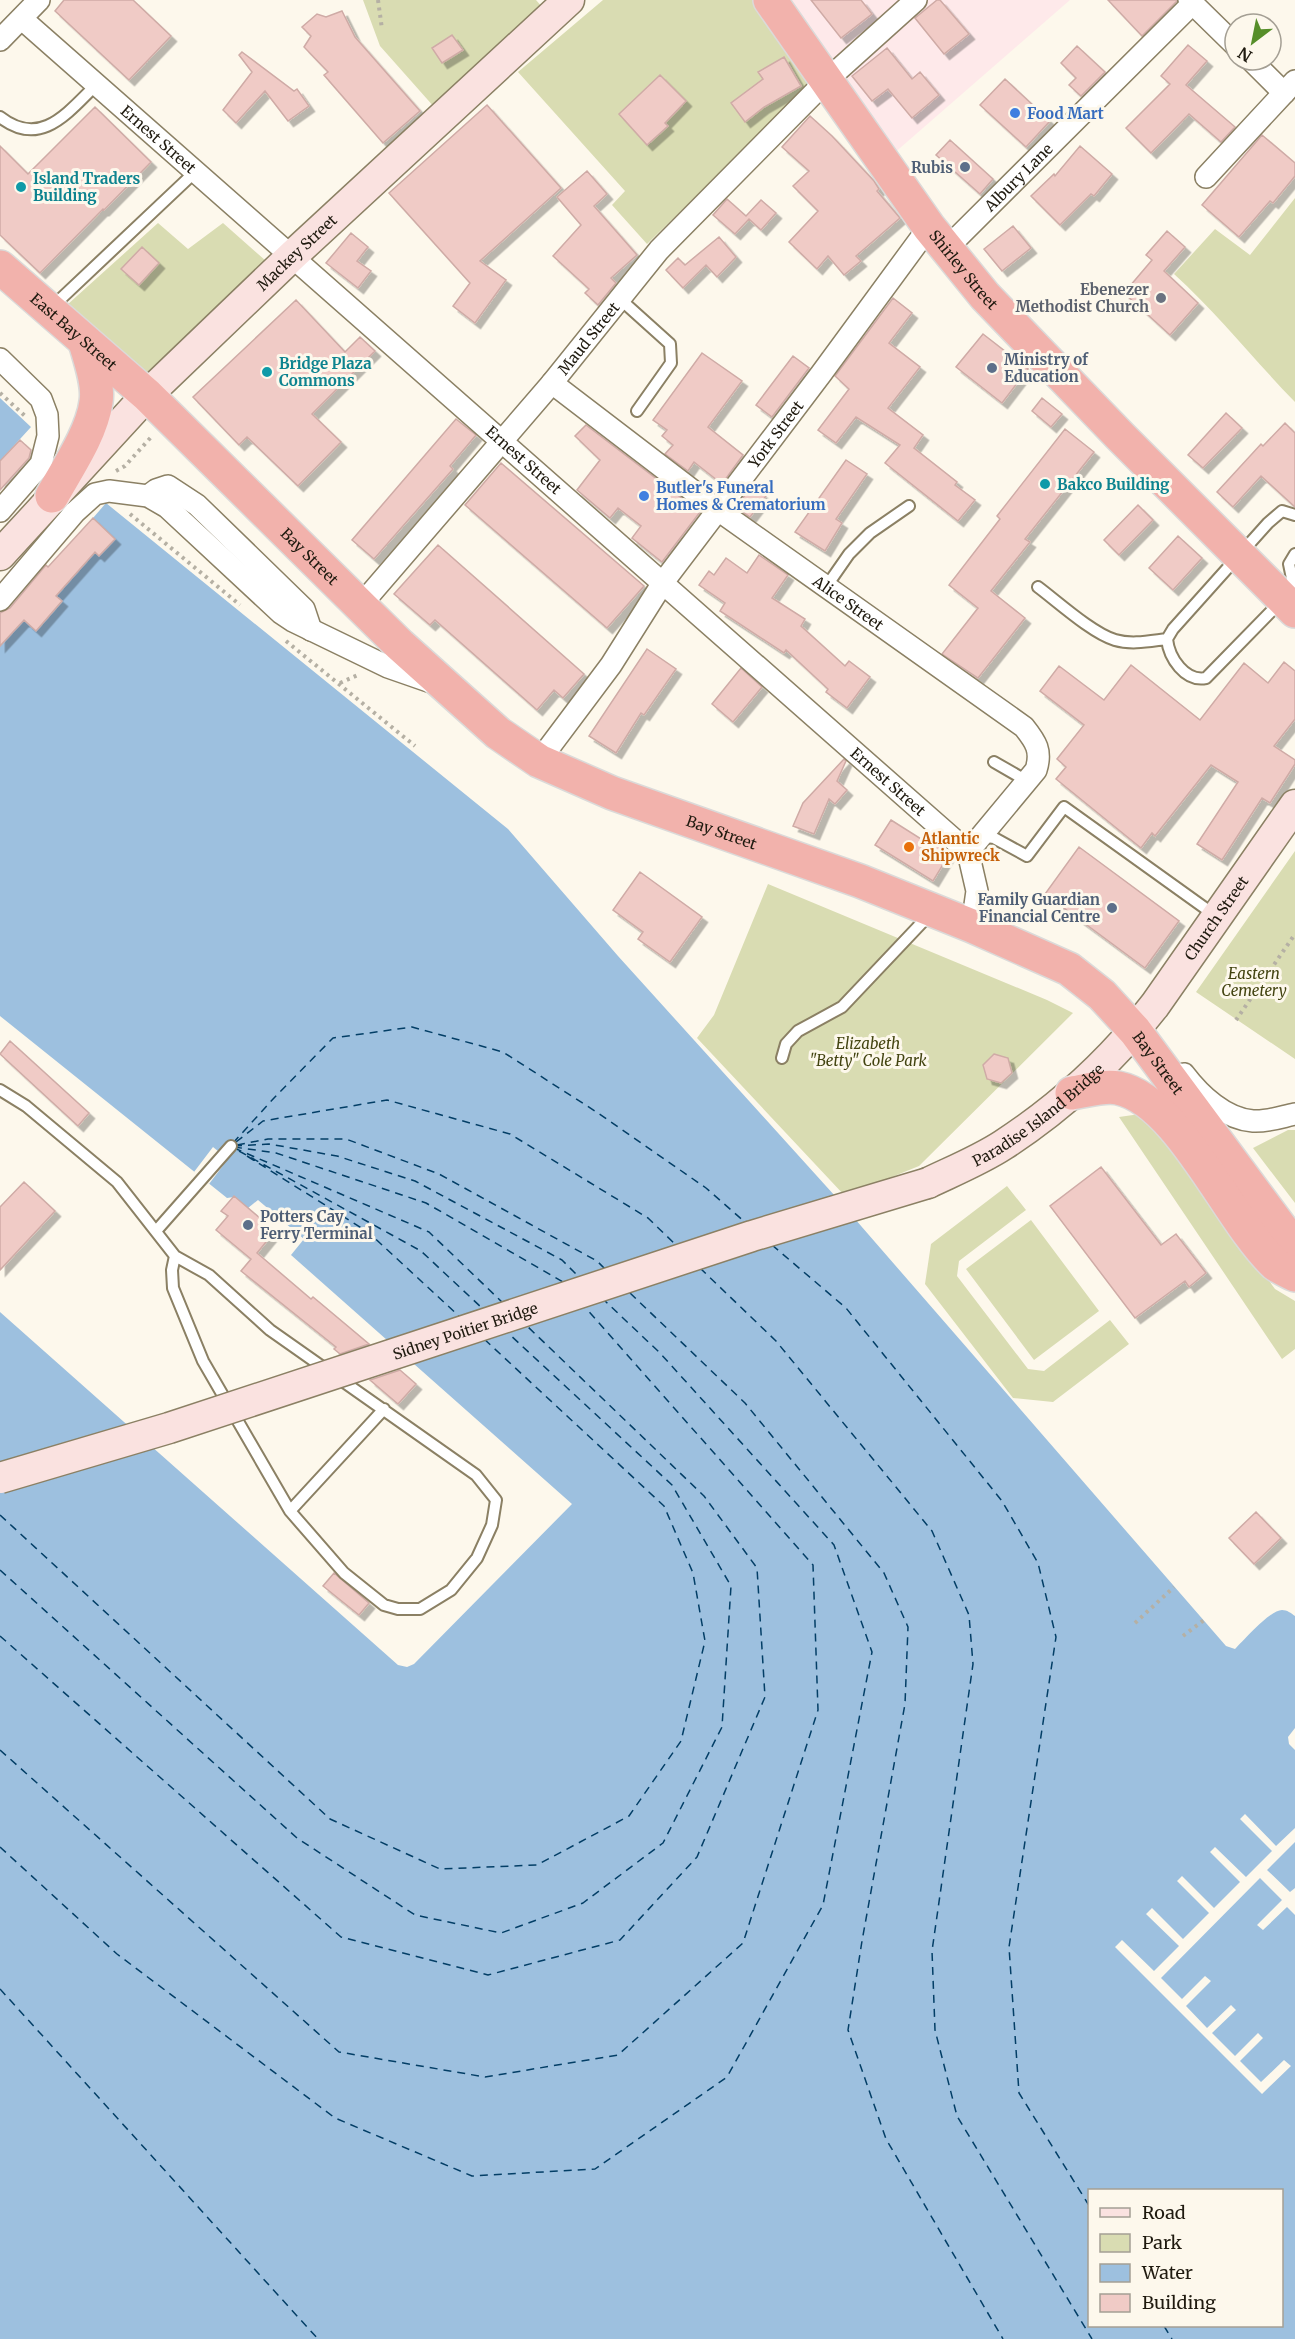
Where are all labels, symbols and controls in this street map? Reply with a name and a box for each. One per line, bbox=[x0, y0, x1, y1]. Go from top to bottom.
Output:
north arrow bbox=[1223, 12, 1283, 72]
text: N bbox=[1234, 43, 1256, 67]
street label: Ernest Street bbox=[117, 101, 201, 177]
place label: Food Mart bbox=[1027, 104, 1104, 123]
marker: Food Mart bbox=[1008, 106, 1022, 120]
street label: Albury Lane bbox=[979, 139, 1056, 216]
place label: Rubis bbox=[911, 158, 953, 177]
marker: Rubis bbox=[958, 160, 972, 174]
place label: Island Traders Building bbox=[33, 169, 141, 205]
marker: Island Traders Building bbox=[14, 180, 28, 194]
street label: Mackey Street bbox=[253, 210, 340, 294]
street label: Shirley Street bbox=[925, 226, 1002, 313]
place label: Ebenezer Methodist Church bbox=[1015, 280, 1149, 316]
street label: East Bay Street bbox=[27, 289, 121, 374]
marker: Ebenezer Methodist Church bbox=[1154, 291, 1168, 305]
street label: Maud Street bbox=[553, 298, 623, 378]
place label: Ministry of Education bbox=[1004, 350, 1089, 386]
place label: Bridge Plaza Commons bbox=[279, 354, 372, 390]
marker: Ministry of Education bbox=[985, 361, 999, 375]
marker: Bridge Plaza Commons bbox=[260, 365, 274, 379]
street label: York Street bbox=[743, 396, 807, 472]
street label: Ernest Street bbox=[483, 421, 566, 498]
place label: Bakco Building bbox=[1057, 475, 1170, 494]
marker: Bakco Building bbox=[1038, 477, 1052, 491]
place label: Butler's Funeral Homes & Crematorium bbox=[656, 478, 826, 514]
marker: Butler's Funeral Homes & Crematorium bbox=[637, 489, 651, 503]
street label: Bay Street bbox=[277, 523, 343, 589]
street label: Alice Street bbox=[809, 570, 888, 634]
street label: Ernest Street bbox=[847, 743, 930, 820]
street label: Bay Street bbox=[684, 811, 760, 853]
place label: Atlantic Shipwreck bbox=[920, 829, 1000, 865]
marker: Atlantic Shipwreck bbox=[902, 840, 916, 854]
street label: Church Street bbox=[1180, 872, 1252, 964]
place label: Family Guardian Financial Centre bbox=[977, 890, 1100, 926]
marker: Family Guardian Financial Centre bbox=[1105, 901, 1119, 915]
park label: Eastern Cemetery bbox=[1221, 964, 1287, 1000]
street label: Bay Street bbox=[1129, 1028, 1188, 1098]
park label: Elizabeth "Betty" Cole Park bbox=[809, 1034, 928, 1070]
street label: Paradise Island Bridge bbox=[969, 1059, 1108, 1170]
place label: Potters Cay Ferry Terminal bbox=[260, 1207, 373, 1243]
marker: Potters Cay Ferry Terminal bbox=[241, 1218, 255, 1232]
street label: Sidney Poitier Bridge bbox=[390, 1298, 540, 1363]
legend bbox=[1088, 2189, 1283, 2327]
text: Road bbox=[1142, 2201, 1186, 2224]
text: Park bbox=[1142, 2231, 1183, 2254]
text: Water bbox=[1141, 2261, 1193, 2284]
text: Building bbox=[1142, 2291, 1216, 2314]

